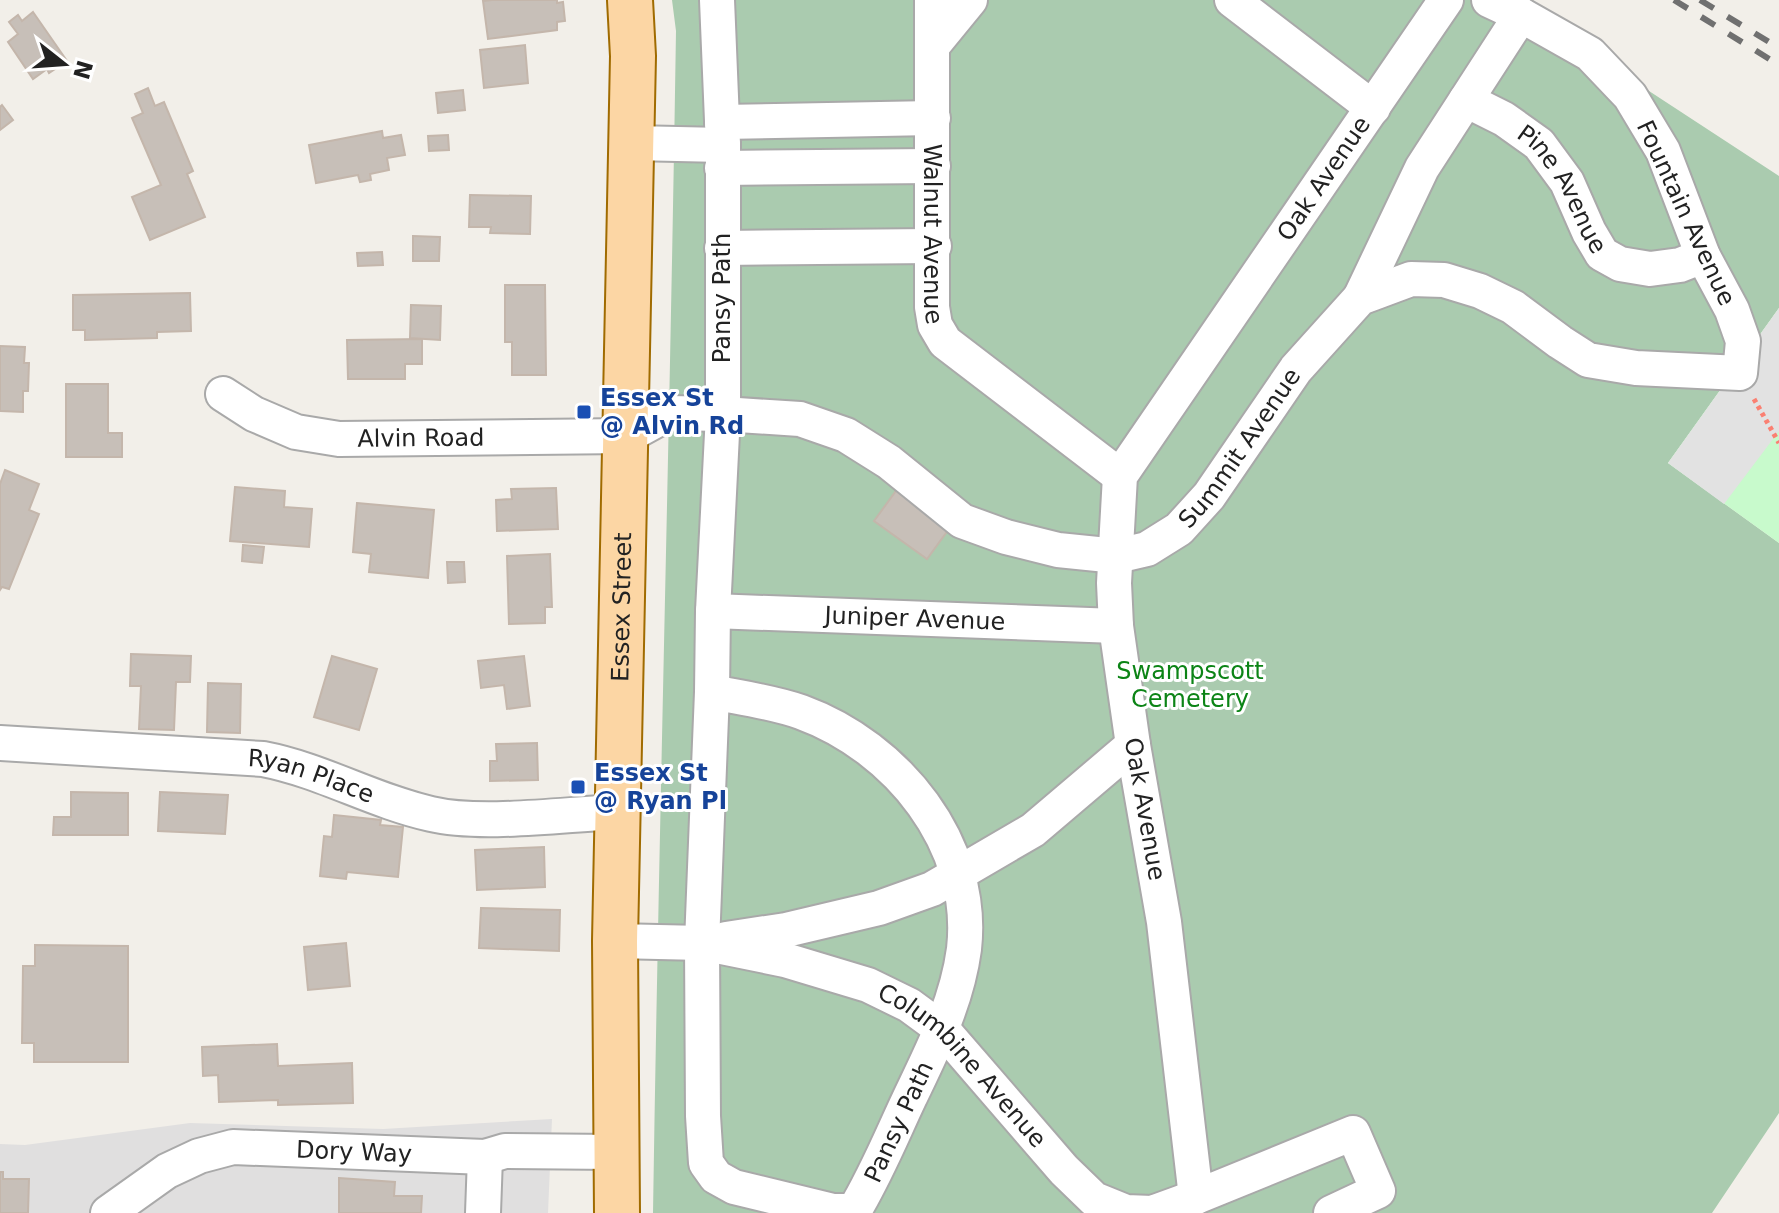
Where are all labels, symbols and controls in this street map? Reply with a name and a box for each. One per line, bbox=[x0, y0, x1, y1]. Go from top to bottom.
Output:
north arrow bbox=[24, 24, 104, 104]
text: N bbox=[68, 57, 97, 82]
street label: Oak Avenue bbox=[1271, 111, 1376, 246]
street label: Fountain Avenue bbox=[1631, 116, 1741, 310]
street label: Pine Avenue bbox=[1512, 119, 1612, 258]
street label: Walnut Avenue bbox=[918, 144, 949, 326]
street label: Pansy Path bbox=[708, 233, 736, 363]
street label: Summit Avenue bbox=[1173, 363, 1306, 534]
place label: Essex St @ Alvin Rd bbox=[600, 384, 744, 440]
marker: Essex St @ Alvin Rd bbox=[575, 403, 593, 421]
street label: Alvin Road bbox=[357, 423, 485, 453]
street label: Essex Street bbox=[606, 532, 637, 682]
street label: Juniper Avenue bbox=[822, 601, 1006, 636]
park label: Swampscott Cemetery bbox=[1116, 657, 1264, 713]
street label: Oak Avenue bbox=[1119, 736, 1171, 882]
street label: Ryan Place bbox=[247, 744, 378, 809]
place label: Essex St @ Ryan Pl bbox=[594, 759, 727, 815]
marker: Essex St @ Ryan Pl bbox=[569, 778, 587, 796]
street label: Columbine Avenue bbox=[873, 978, 1052, 1153]
street label: Pansy Path bbox=[859, 1057, 939, 1187]
street label: Dory Way bbox=[295, 1136, 412, 1168]

